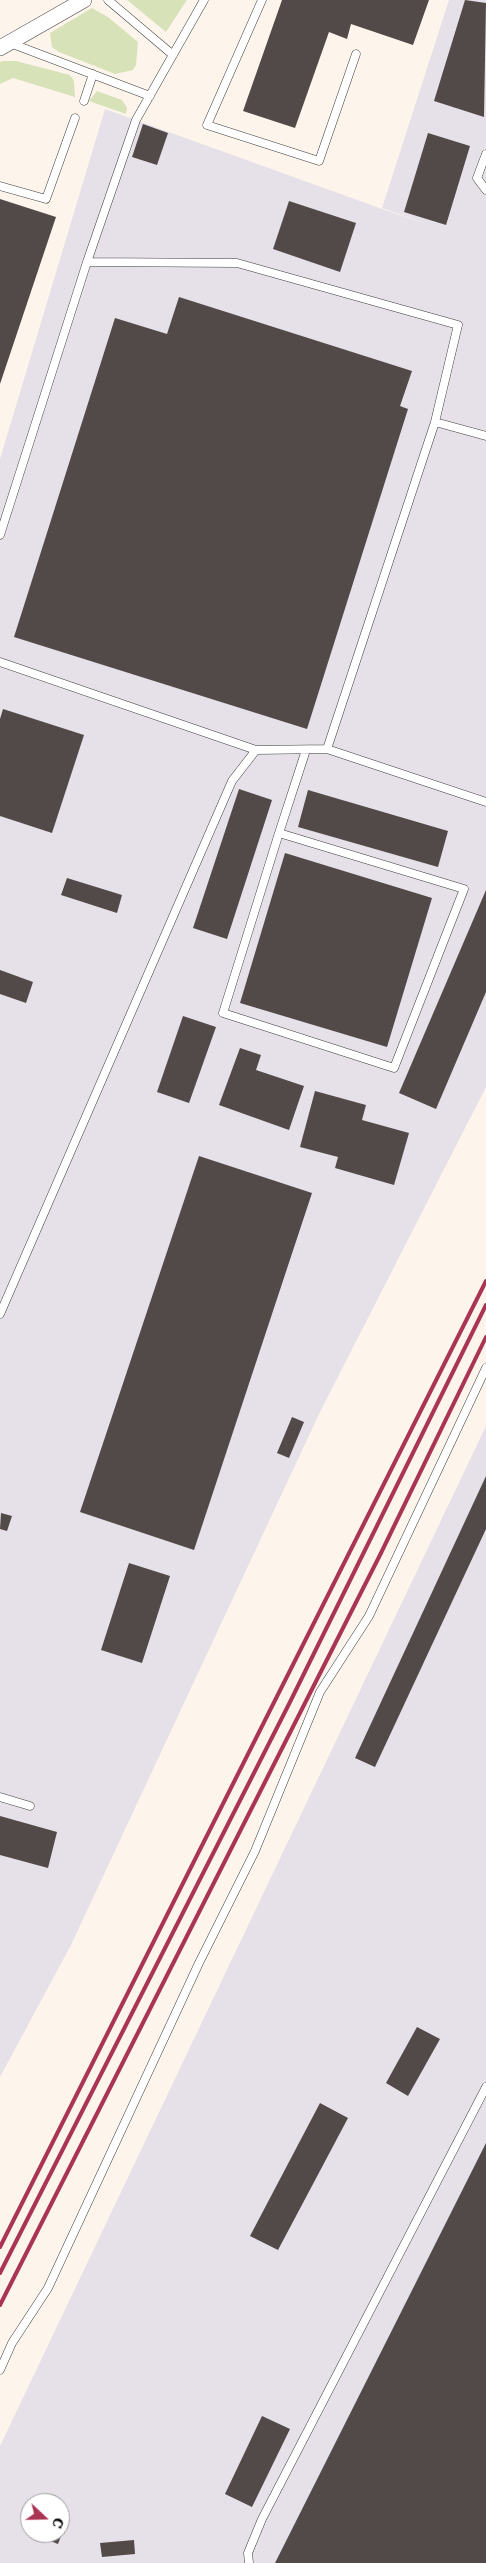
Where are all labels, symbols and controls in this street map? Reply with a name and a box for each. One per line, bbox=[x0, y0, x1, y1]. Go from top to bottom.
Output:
north arrow bbox=[20, 2493, 70, 2543]
text: С bbox=[49, 2516, 67, 2530]

